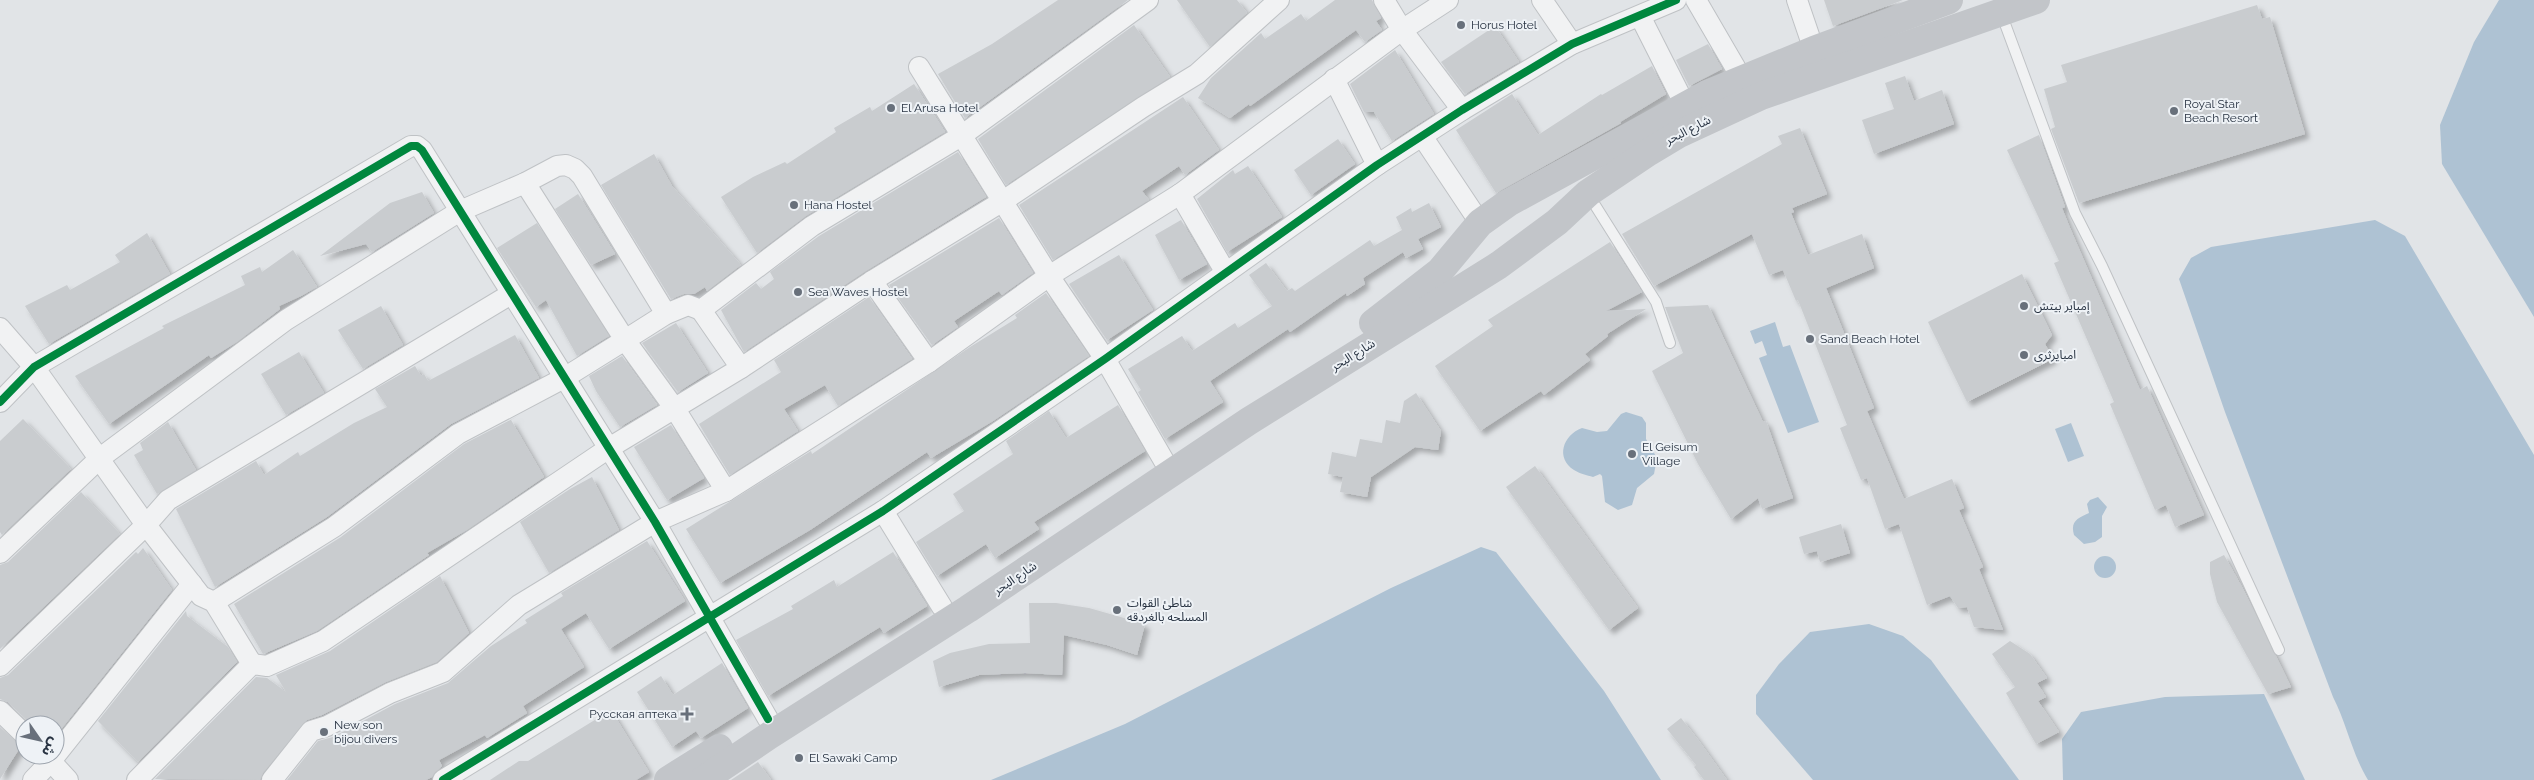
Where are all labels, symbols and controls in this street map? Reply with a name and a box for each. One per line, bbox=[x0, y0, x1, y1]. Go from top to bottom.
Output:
place label: Horus Hotel bbox=[1471, 18, 1538, 32]
marker: Horus Hotel bbox=[1455, 19, 1467, 31]
place label: Royal Star Beach Resort bbox=[2184, 97, 2258, 125]
place label: El Arusa Hotel bbox=[901, 101, 980, 115]
marker: El Arusa Hotel bbox=[885, 102, 897, 114]
marker: Royal Star Beach Resort bbox=[2168, 105, 2180, 117]
street label: شارع البحر bbox=[1662, 113, 1714, 150]
place label: Hana Hostel bbox=[804, 198, 873, 212]
marker: Hana Hostel bbox=[788, 199, 800, 211]
place label: Sea Waves Hostel bbox=[808, 285, 909, 299]
marker: Sea Waves Hostel bbox=[792, 286, 804, 298]
place label: إمباير بيتش bbox=[2034, 299, 2090, 314]
marker: إمباير بيتش bbox=[2018, 300, 2030, 312]
place label: Sand Beach Hotel bbox=[1820, 332, 1920, 346]
marker: Sand Beach Hotel bbox=[1804, 333, 1816, 345]
street label: شارع البحر bbox=[1328, 336, 1379, 376]
place label: امبايرثرى bbox=[2034, 348, 2076, 362]
marker: امبايرثرى bbox=[2018, 349, 2030, 361]
place label: El Geisum Village bbox=[1642, 440, 1697, 468]
marker: El Geisum Village bbox=[1626, 448, 1638, 460]
street label: شارع البحر bbox=[990, 559, 1040, 600]
place label: شاطئ القوات المسلحه بالغردقه bbox=[1127, 596, 1208, 624]
marker: شاطئ القوات المسلحه بالغردقه bbox=[1111, 604, 1123, 616]
place label: Русская аптека bbox=[589, 707, 677, 721]
marker: Русская аптека bbox=[681, 708, 693, 720]
north arrow bbox=[15, 715, 65, 765]
place label: New son bijou divers bbox=[334, 718, 398, 746]
marker: New son bijou divers bbox=[318, 726, 330, 738]
text: ش bbox=[39, 735, 63, 760]
place label: El Sawaki Camp bbox=[809, 751, 897, 765]
marker: El Sawaki Camp bbox=[793, 752, 805, 764]

